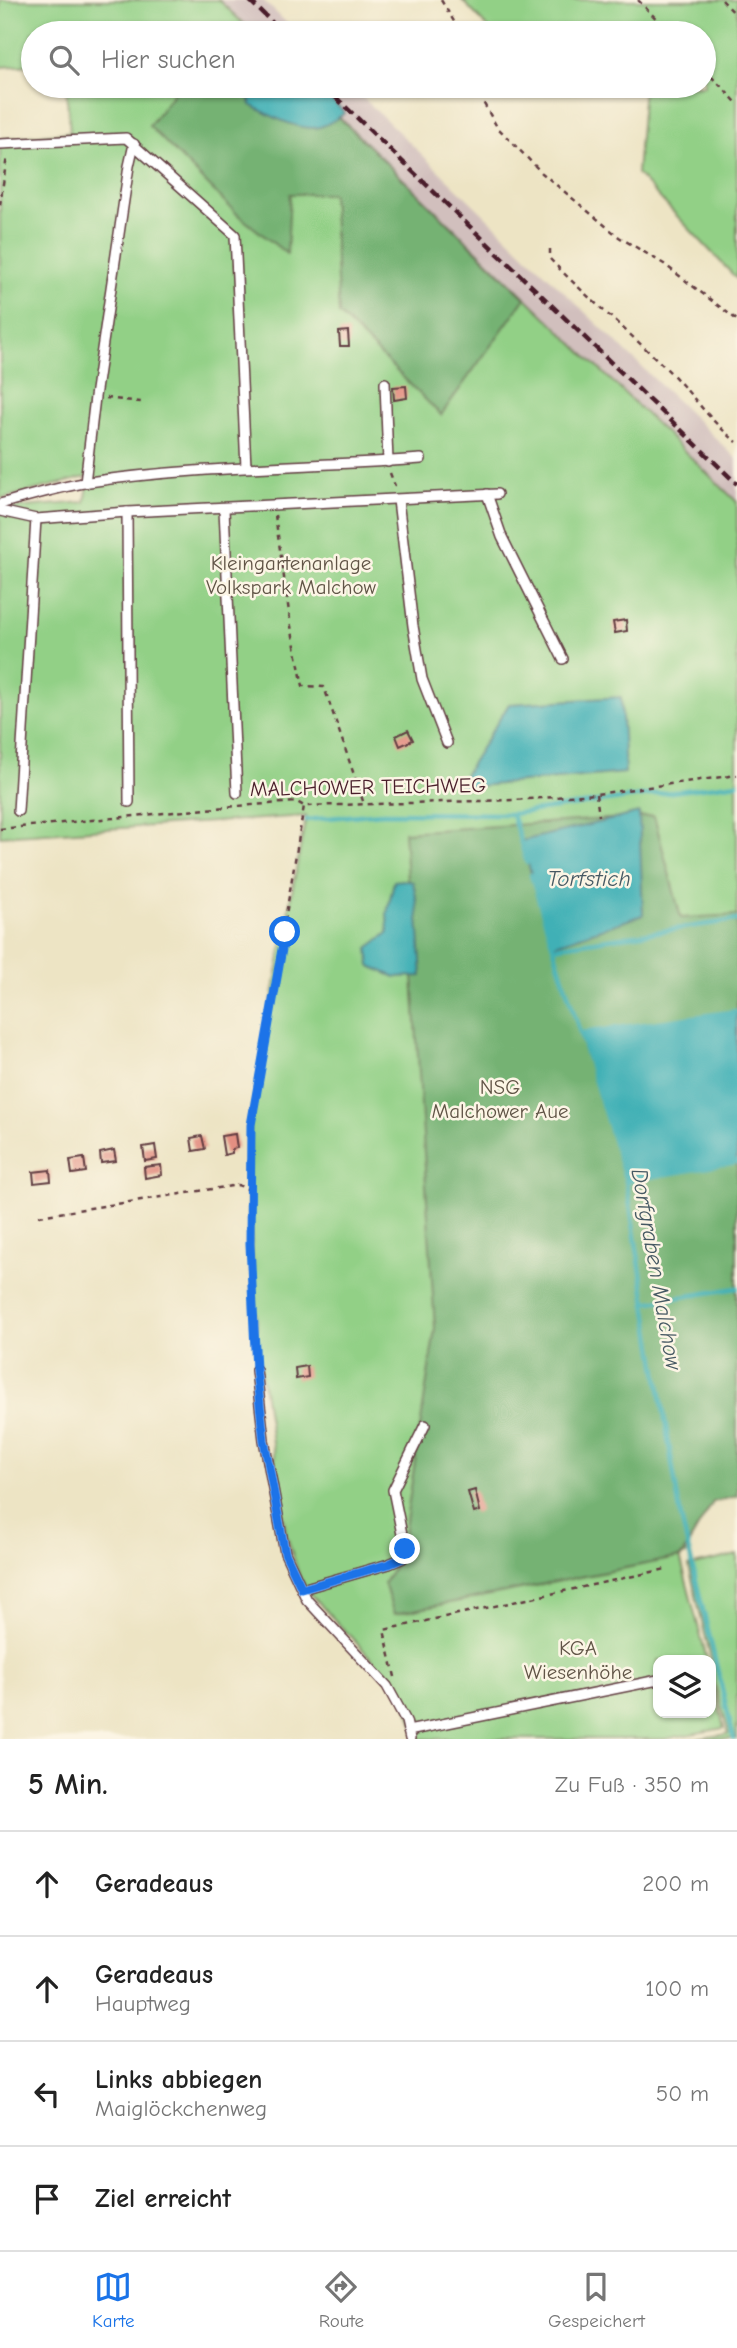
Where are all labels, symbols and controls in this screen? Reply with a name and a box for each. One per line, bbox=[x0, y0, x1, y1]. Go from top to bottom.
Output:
search box bbox=[21, 21, 716, 98]
icon: search bbox=[45, 41, 83, 79]
text: Hier suchen bbox=[101, 45, 236, 75]
park label: Kleingartenanlage Volkspark Malchow bbox=[206, 551, 376, 599]
street label: MALCHOWER TEICHWEG bbox=[250, 773, 486, 801]
water label: Torfstich bbox=[547, 865, 631, 892]
route start bbox=[269, 916, 300, 947]
park label: NSG Malchower Aue bbox=[432, 1075, 568, 1123]
water label: Dorfgraben Malchow bbox=[626, 1166, 688, 1373]
route end bbox=[389, 1533, 420, 1564]
park label: KGA Wiesenhöhe bbox=[524, 1636, 632, 1684]
map controls bbox=[653, 1655, 716, 1718]
button: layers bbox=[653, 1655, 716, 1718]
text: 5 Min. bbox=[28, 1767, 108, 1802]
text: Zu Fuß · 350 m bbox=[555, 1771, 709, 1798]
icon: ahead bbox=[28, 1865, 66, 1903]
text: Geradeaus bbox=[95, 1869, 213, 1899]
text: 200 m bbox=[642, 1870, 709, 1897]
text: Geradeaus bbox=[95, 1960, 213, 1990]
icon: ahead bbox=[28, 1970, 66, 2008]
text: 100 m bbox=[645, 1975, 709, 2002]
text: Hauptweg bbox=[95, 1990, 191, 2017]
text: Links abbiegen bbox=[95, 2065, 262, 2095]
icon: left bbox=[28, 2075, 66, 2113]
text: 50 m bbox=[656, 2080, 709, 2107]
text: Maiglöckchenweg bbox=[95, 2095, 267, 2122]
icon: arrive bbox=[28, 2180, 66, 2218]
text: Ziel erreicht bbox=[95, 2184, 231, 2214]
tab: Karte bbox=[92, 2268, 134, 2332]
tab: Route bbox=[319, 2268, 364, 2332]
tab: Gespeichert bbox=[548, 2268, 645, 2332]

